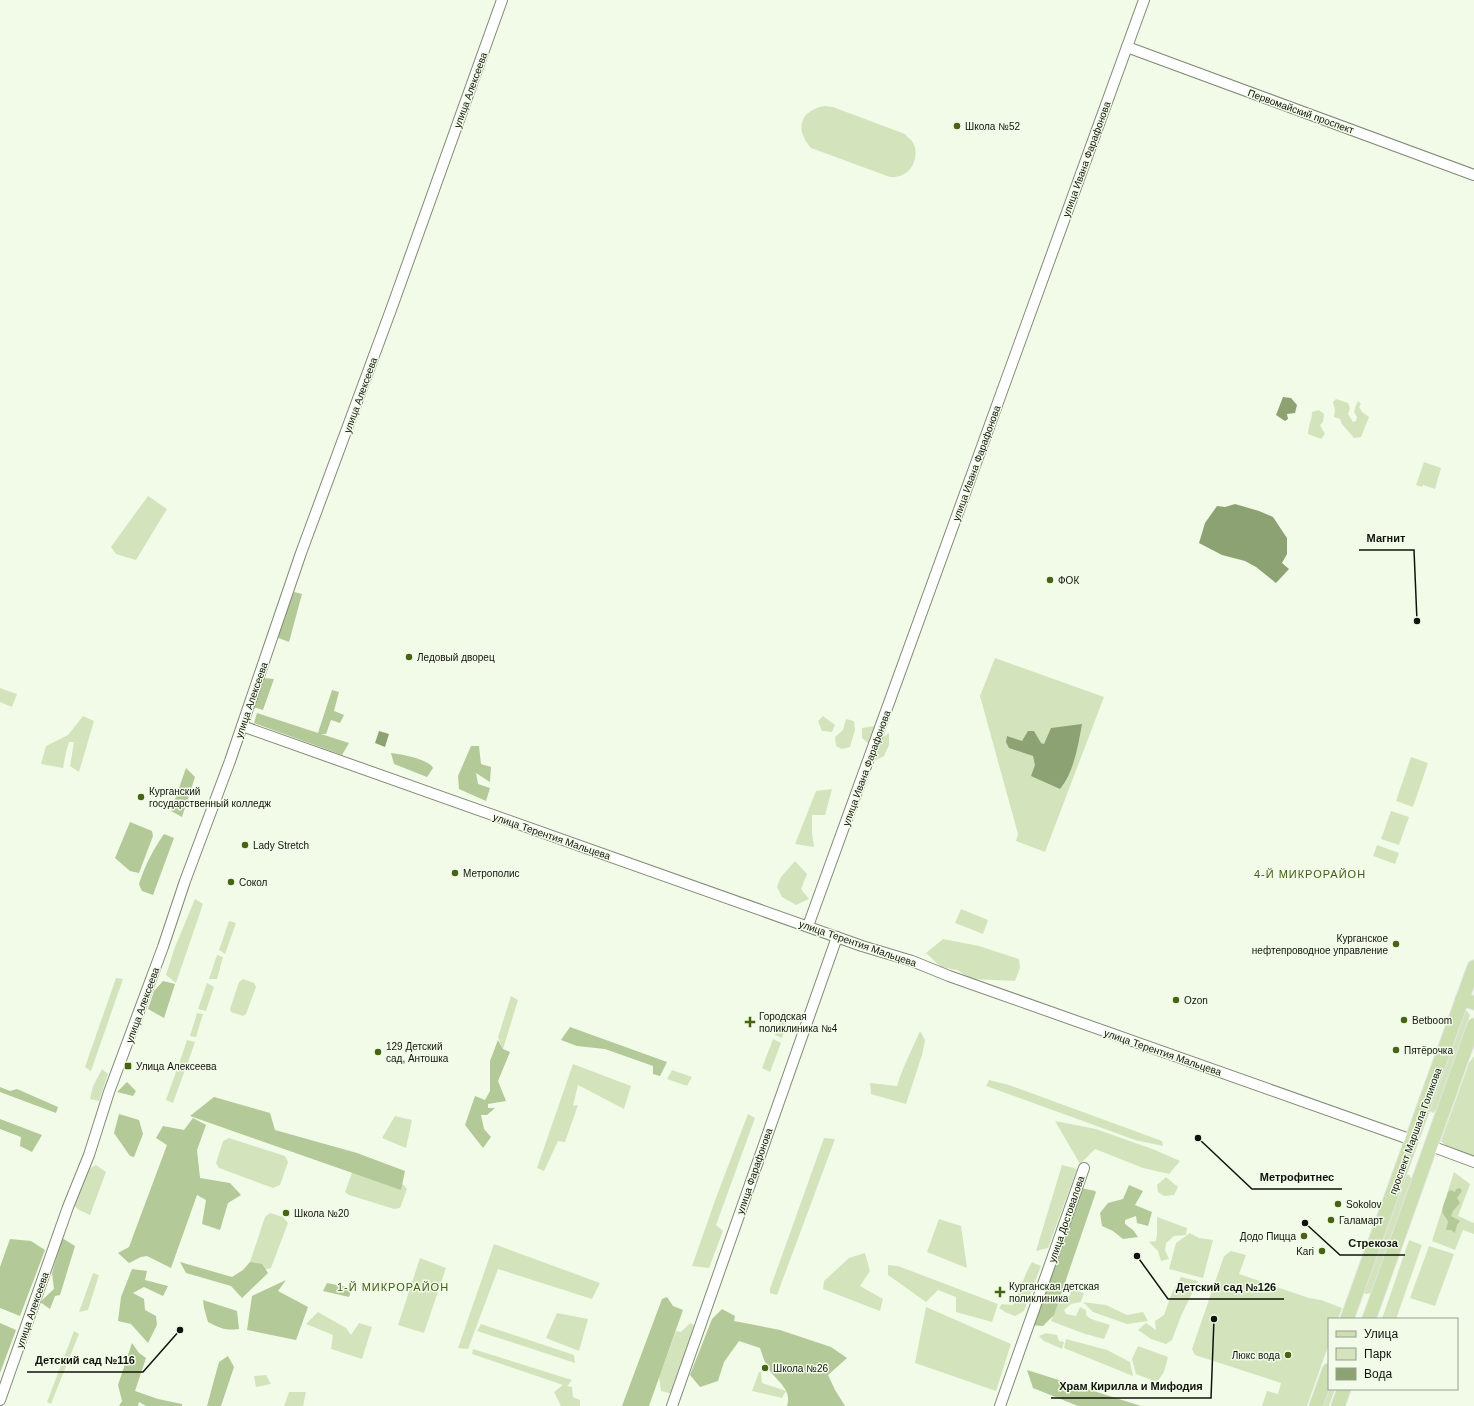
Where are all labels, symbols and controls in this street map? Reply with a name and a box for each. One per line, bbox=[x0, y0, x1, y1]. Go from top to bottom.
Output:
street label: улица Алексеева bbox=[452, 50, 489, 130]
street label: Первомайский проспект bbox=[1246, 87, 1356, 136]
street label: улица Ивана Фарафонова bbox=[1060, 100, 1113, 218]
marker: Школа №52 bbox=[952, 121, 962, 131]
place label: Школа №52 bbox=[965, 121, 1020, 132]
street label: улица Алексеева bbox=[342, 355, 379, 435]
street label: улица Ивана Фарафонова bbox=[950, 404, 1003, 522]
callout: Магнит bbox=[1359, 527, 1414, 550]
text: Магнит bbox=[1367, 532, 1406, 544]
marker: ФОК bbox=[1045, 575, 1055, 585]
place label: ФОК bbox=[1058, 575, 1079, 586]
marker: Ледовый дворец bbox=[404, 652, 414, 662]
place label: Ледовый дворец bbox=[417, 652, 495, 663]
street label: улица Алексеева bbox=[233, 660, 270, 740]
street label: улица Ивана Фарафонова bbox=[840, 709, 893, 827]
place label: Курганский государственный колледж bbox=[149, 786, 271, 809]
marker: Курганский государственный колледж bbox=[136, 792, 146, 802]
street label: улица Терентия Мальцева bbox=[492, 811, 612, 862]
marker: Lady Stretch bbox=[240, 840, 250, 850]
place label: Lady Stretch bbox=[253, 840, 309, 851]
marker: Метрополис bbox=[450, 868, 460, 878]
place label: Метрополис bbox=[463, 868, 520, 879]
district label: 4-Й МИКРОРАЙОН bbox=[1254, 868, 1366, 880]
marker: Сокол bbox=[226, 877, 236, 887]
place label: Сокол bbox=[239, 877, 268, 888]
street label: улица Терентия Мальцева bbox=[798, 918, 918, 969]
place label: Курганское нефтепроводное управление bbox=[1252, 933, 1388, 956]
marker: Курганское нефтепроводное управление bbox=[1391, 939, 1401, 949]
street label: улица Алексеева bbox=[124, 965, 161, 1045]
marker: Ozon bbox=[1171, 995, 1181, 1005]
place label: Ozon bbox=[1184, 995, 1208, 1006]
place label: Городская поликлиника №4 bbox=[759, 1011, 838, 1034]
marker: Betboom bbox=[1399, 1015, 1409, 1025]
place label: Betboom bbox=[1412, 1015, 1452, 1026]
marker: Городская поликлиника №4 bbox=[744, 1016, 756, 1028]
street label: улица Терентия Мальцева bbox=[1103, 1027, 1223, 1078]
place label: 129 Детский сад, Антошка bbox=[386, 1041, 449, 1064]
marker: Пятёрочка bbox=[1391, 1045, 1401, 1055]
place label: Пятёрочка bbox=[1404, 1045, 1453, 1056]
marker: 129 Детский сад, Антошка bbox=[373, 1047, 383, 1057]
marker: Улица Алексеева bbox=[123, 1061, 133, 1071]
place label: Улица Алексеева bbox=[136, 1061, 217, 1072]
street label: проспект Маршала Голикова bbox=[1387, 1066, 1444, 1196]
street label: улица Фарафонова bbox=[735, 1126, 774, 1216]
callout: Метрофитнес bbox=[1252, 1166, 1342, 1189]
text: Метрофитнес bbox=[1260, 1171, 1334, 1183]
street label: улица Достовалова bbox=[1046, 1174, 1087, 1264]
marker: Sokolov bbox=[1333, 1199, 1343, 1209]
place label: Sokolov bbox=[1346, 1199, 1382, 1210]
marker: Школа №20 bbox=[281, 1208, 291, 1218]
place label: Школа №20 bbox=[294, 1208, 349, 1219]
marker: Галамарт bbox=[1326, 1215, 1336, 1225]
place label: Галамарт bbox=[1339, 1215, 1384, 1226]
place label: Додо Пицца bbox=[1240, 1231, 1296, 1242]
marker: Додо Пицца bbox=[1299, 1231, 1309, 1241]
callout: Стрекоза bbox=[1340, 1232, 1405, 1255]
text: Стрекоза bbox=[1348, 1237, 1399, 1249]
place label: Kari bbox=[1296, 1246, 1314, 1257]
marker: Kari bbox=[1317, 1246, 1327, 1256]
street label: улица Алексеева bbox=[14, 1270, 51, 1350]
callout: Детский сад №126 bbox=[1168, 1276, 1284, 1299]
district label: 1-Й МИКРОРАЙОН bbox=[337, 1281, 449, 1293]
place label: Курганская детская поликлиника bbox=[1009, 1281, 1099, 1304]
text: Детский сад №126 bbox=[1176, 1281, 1276, 1293]
marker: Курганская детская поликлиника bbox=[994, 1286, 1006, 1298]
legend bbox=[1328, 1318, 1458, 1390]
text: Улица bbox=[1364, 1327, 1398, 1341]
text: Парк bbox=[1364, 1347, 1392, 1361]
callout: Детский сад №116 bbox=[27, 1349, 143, 1372]
place label: Люкс вода bbox=[1232, 1350, 1280, 1361]
marker: Люкс вода bbox=[1283, 1350, 1293, 1360]
text: Детский сад №116 bbox=[35, 1354, 135, 1366]
marker: Школа №26 bbox=[760, 1363, 770, 1373]
place label: Школа №26 bbox=[773, 1363, 828, 1374]
text: Вода bbox=[1364, 1367, 1392, 1381]
callout: Храм Кирилла и Мифодия bbox=[1051, 1375, 1211, 1398]
text: Храм Кирилла и Мифодия bbox=[1059, 1380, 1203, 1392]

